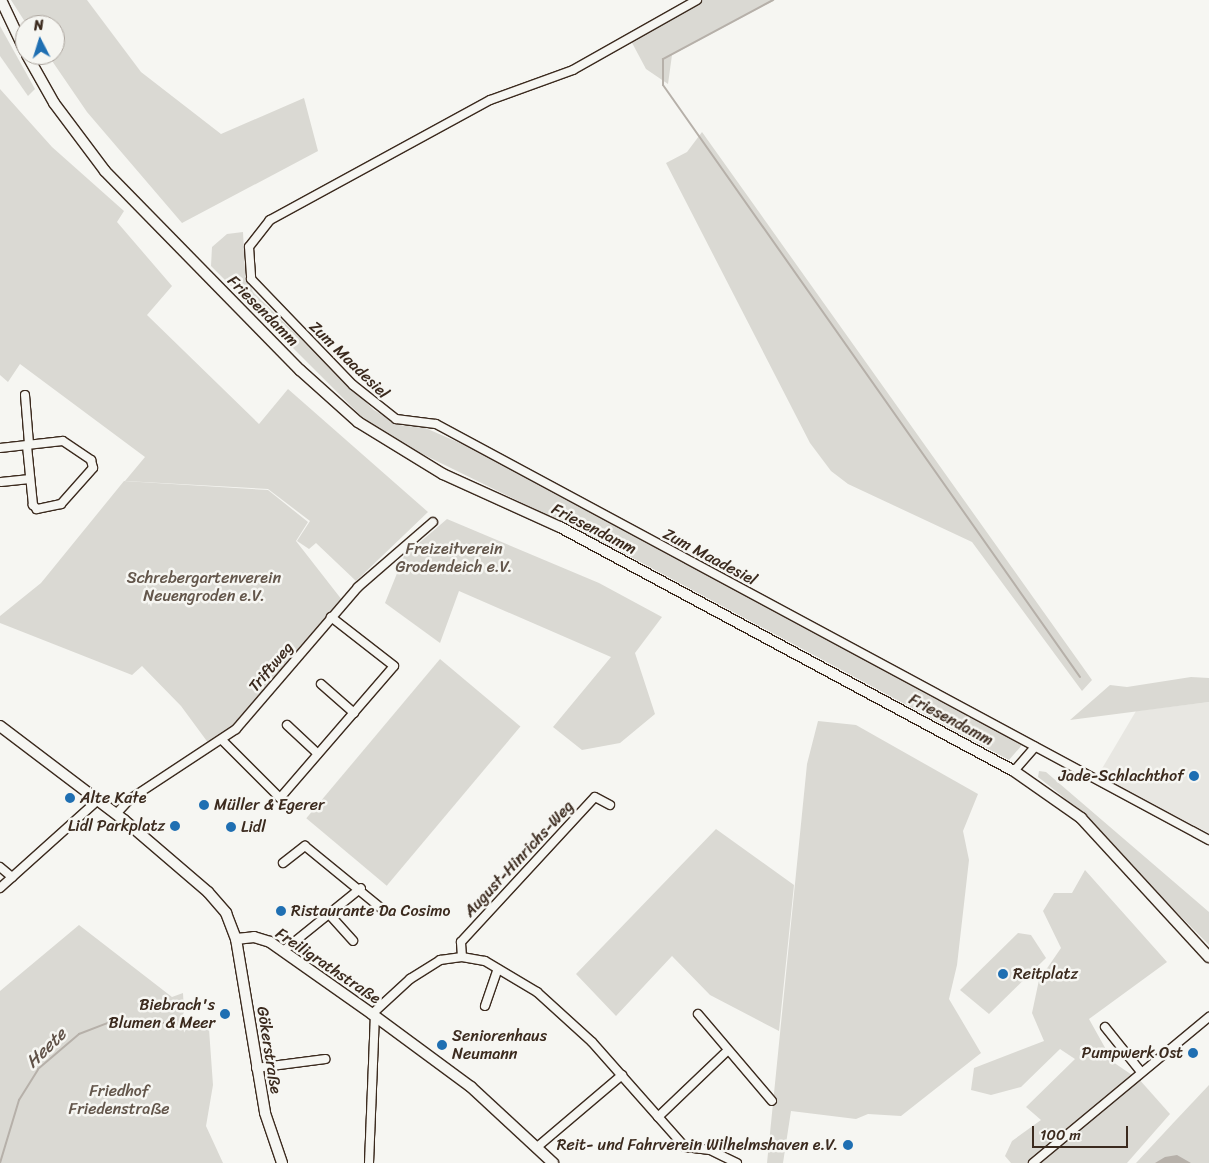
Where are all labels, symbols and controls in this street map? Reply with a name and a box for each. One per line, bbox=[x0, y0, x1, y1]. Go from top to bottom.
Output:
text: N bbox=[33, 13, 45, 38]
north arrow bbox=[15, 15, 65, 65]
street label: Friesendamm bbox=[223, 271, 303, 351]
street label: Zum Maadesiel bbox=[305, 317, 393, 403]
street label: Friesendamm bbox=[548, 499, 640, 559]
street label: Zum Maadesiel bbox=[660, 524, 760, 590]
park label: Freizeitverein Grodendeich e.V. bbox=[396, 539, 512, 577]
park label: Schrebergartenverein Neuengroden e.V. bbox=[127, 568, 281, 606]
street label: Triftweg bbox=[245, 638, 297, 696]
street label: Friesendamm bbox=[906, 690, 996, 750]
place label: Jade-Schlachthof bbox=[1059, 766, 1184, 786]
marker: Jade-Schlachthof bbox=[1188, 770, 1200, 782]
place label: Alte Kate bbox=[80, 788, 147, 808]
marker: Alte Kate bbox=[64, 792, 76, 804]
place label: Müller & Egerer bbox=[214, 795, 325, 815]
street label: August-Hinrichs-Weg bbox=[460, 797, 578, 921]
marker: Müller & Egerer bbox=[198, 799, 210, 811]
place label: Lidl Parkplatz bbox=[68, 816, 165, 836]
place label: Lidl bbox=[241, 817, 266, 837]
marker: Lidl Parkplatz bbox=[169, 820, 181, 832]
marker: Lidl bbox=[225, 821, 237, 833]
place label: Ristaurante Da Cosimo bbox=[291, 901, 451, 921]
marker: Ristaurante Da Cosimo bbox=[275, 905, 287, 917]
street label: Freiligrathstraße bbox=[272, 924, 384, 1008]
place label: Reitplatz bbox=[1013, 964, 1078, 984]
marker: Reitplatz bbox=[997, 968, 1009, 980]
place label: Biebrach's Blumen & Meer bbox=[108, 995, 215, 1033]
street label: Gökerstraße bbox=[253, 1005, 285, 1095]
marker: Biebrach's Blumen & Meer bbox=[219, 1008, 231, 1020]
water label: Heete bbox=[21, 1024, 71, 1072]
place label: Seniorenhaus Neumann bbox=[452, 1026, 547, 1064]
marker: Seniorenhaus Neumann bbox=[436, 1039, 448, 1051]
place label: Pumpwerk Ost bbox=[1081, 1043, 1183, 1063]
marker: Pumpwerk Ost bbox=[1187, 1047, 1199, 1059]
park label: Friedhof Friedenstraße bbox=[69, 1081, 169, 1119]
scale bar bbox=[1034, 1116, 1130, 1148]
text: 100 m bbox=[1040, 1122, 1081, 1148]
place label: Reit- und Fahrverein Wilhelmshaven e.V. bbox=[556, 1135, 838, 1155]
marker: Reit- und Fahrverein Wilhelmshaven e.V. bbox=[842, 1139, 854, 1151]

